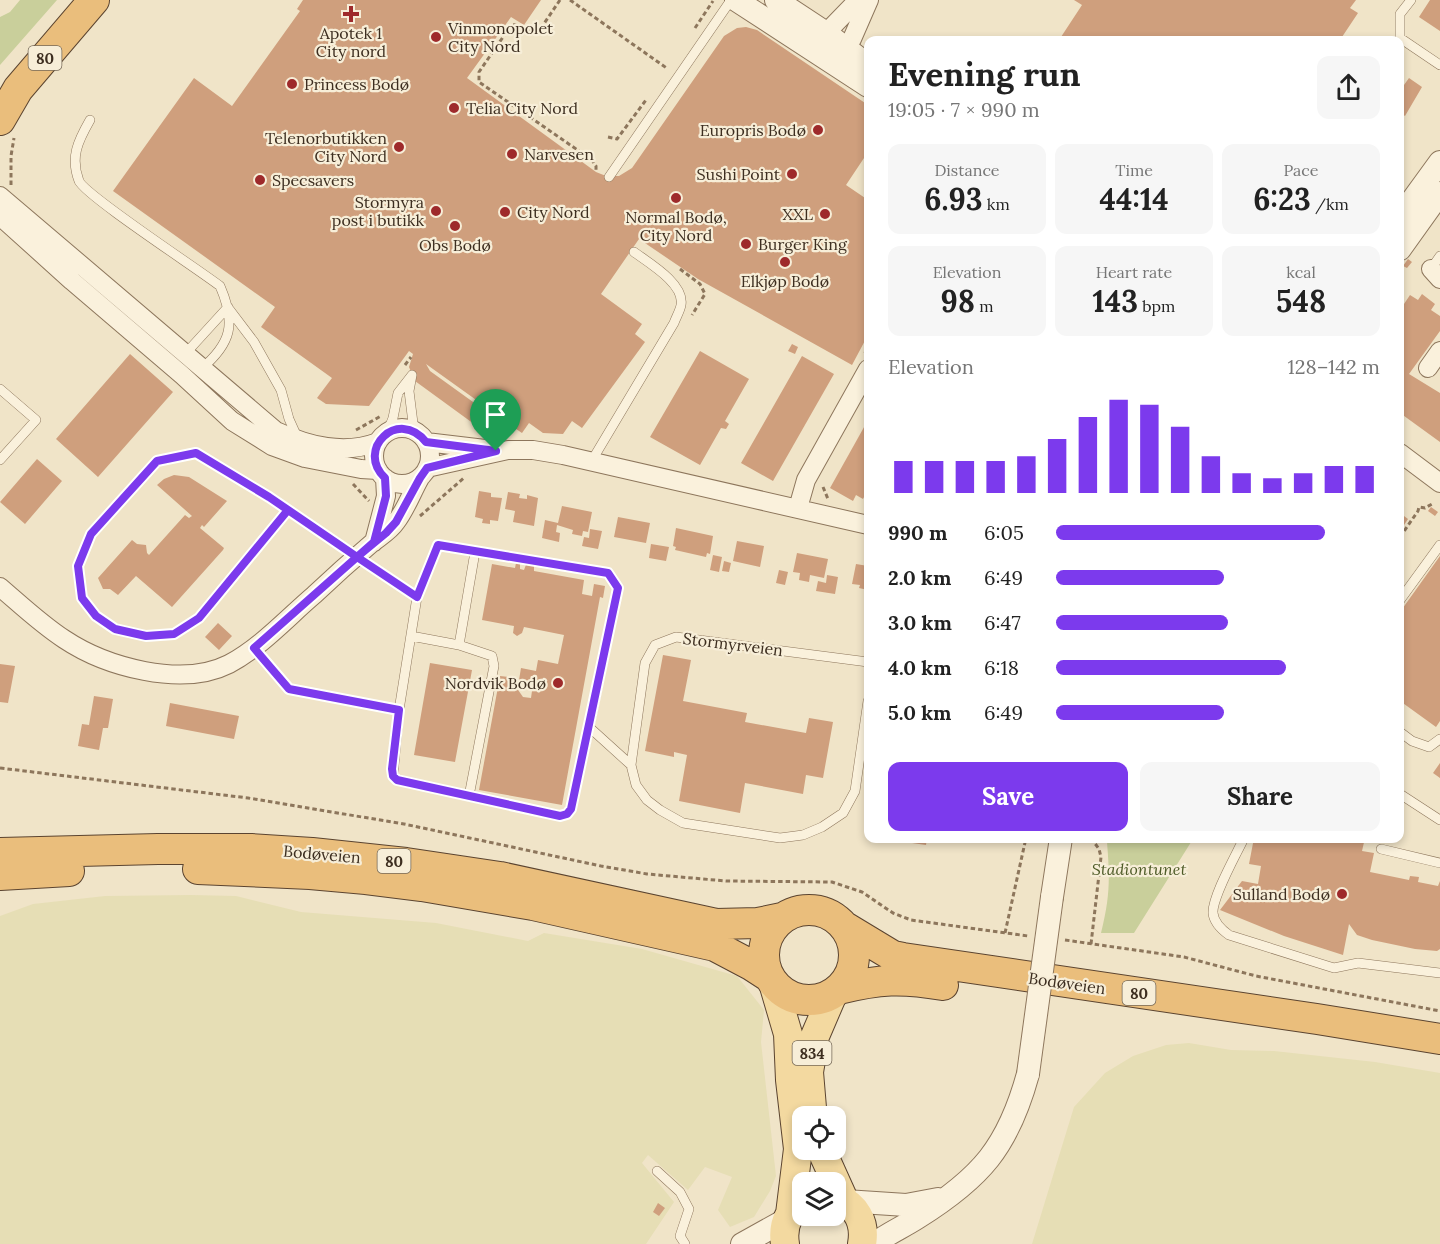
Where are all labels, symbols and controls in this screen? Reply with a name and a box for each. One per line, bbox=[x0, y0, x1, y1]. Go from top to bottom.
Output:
marker: Apotek 1 City nord bbox=[344, 7, 358, 21]
place label: Vinmonopolet City Nord bbox=[447, 18, 554, 56]
place label: Apotek 1 City nord bbox=[316, 23, 387, 61]
marker: Vinmonopolet City Nord bbox=[429, 30, 443, 44]
road number: 80 bbox=[28, 46, 62, 70]
text: Evening run bbox=[888, 53, 1080, 95]
button: share bbox=[1317, 56, 1380, 119]
place label: Princess Bodø bbox=[304, 74, 409, 94]
marker: Princess Bodø bbox=[285, 77, 299, 91]
text: 19:05 · 7 × 990 m bbox=[888, 97, 1040, 122]
place label: Telia City Nord bbox=[466, 98, 578, 118]
marker: Telia City Nord bbox=[447, 101, 461, 115]
place label: Europris Bodø bbox=[700, 120, 806, 140]
marker: Europris Bodø bbox=[811, 123, 825, 137]
place label: Telenorbutikken City Nord bbox=[265, 128, 387, 166]
marker: Telenorbutikken City Nord bbox=[392, 140, 406, 154]
place label: Narvesen bbox=[524, 144, 594, 164]
marker: Narvesen bbox=[505, 147, 519, 161]
text: Distance bbox=[934, 160, 1000, 180]
text: Time bbox=[1115, 160, 1153, 180]
text: Pace bbox=[1284, 160, 1318, 180]
place label: Sushi Point bbox=[697, 164, 781, 184]
marker: Sushi Point bbox=[785, 167, 799, 181]
place label: Specsavers bbox=[272, 170, 354, 190]
marker: Specsavers bbox=[253, 173, 267, 187]
text: 6.93 bbox=[924, 180, 983, 218]
text: 44:14 bbox=[1099, 180, 1169, 218]
text: 6:23 bbox=[1253, 180, 1311, 218]
marker: Normal Bodø, City Nord bbox=[669, 191, 683, 205]
place label: Stormyra post i butikk bbox=[332, 192, 424, 230]
text: km bbox=[983, 194, 1010, 214]
text: /km bbox=[1311, 194, 1349, 214]
place label: City Nord bbox=[517, 202, 590, 222]
marker: Stormyra post i butikk bbox=[429, 204, 443, 218]
place label: XXL bbox=[782, 204, 813, 224]
marker: City Nord bbox=[498, 205, 512, 219]
place label: Normal Bodø, City Nord bbox=[625, 207, 727, 245]
marker: XXL bbox=[818, 207, 832, 221]
marker: Obs Bodø bbox=[448, 219, 462, 233]
place label: Burger King bbox=[758, 234, 848, 254]
place label: Obs Bodø bbox=[419, 235, 491, 255]
marker: Burger King bbox=[739, 237, 753, 251]
marker: Elkjøp Bodø bbox=[778, 255, 792, 269]
text: Elevation bbox=[933, 262, 1001, 282]
text: Heart rate bbox=[1096, 262, 1172, 282]
text: kcal bbox=[1286, 262, 1316, 282]
place label: Elkjøp Bodø bbox=[741, 271, 829, 291]
text: 98 bbox=[941, 282, 975, 320]
text: 143 bbox=[1093, 282, 1138, 320]
text: 548 bbox=[1276, 282, 1326, 320]
text: m bbox=[975, 296, 993, 316]
text: bpm bbox=[1138, 296, 1175, 316]
text: Elevation bbox=[888, 354, 974, 379]
text: 128–142 m bbox=[1287, 354, 1380, 379]
pin bbox=[470, 389, 521, 451]
icon: arrive bbox=[479, 398, 512, 431]
text: 990 m bbox=[888, 520, 947, 545]
text: 6:05 bbox=[984, 520, 1024, 545]
text: 2.0 km bbox=[888, 565, 951, 590]
text: 6:49 bbox=[984, 565, 1023, 590]
text: 3.0 km bbox=[888, 610, 952, 635]
text: 6:47 bbox=[984, 610, 1021, 635]
street label: Stormyrveien bbox=[682, 628, 784, 660]
text: 4.0 km bbox=[888, 655, 952, 680]
text: 6:18 bbox=[984, 655, 1019, 680]
place label: Nordvik Bodø bbox=[445, 673, 546, 693]
marker: Nordvik Bodø bbox=[551, 676, 565, 690]
text: 5.0 km bbox=[888, 700, 951, 725]
text: 6:49 bbox=[984, 700, 1023, 725]
button: Save bbox=[888, 762, 1128, 831]
button: Share bbox=[1140, 762, 1380, 831]
street label: Bodøveien bbox=[282, 841, 362, 867]
road number: 80 bbox=[378, 849, 410, 873]
park label: Stadiontunet bbox=[1092, 859, 1186, 879]
place label: Sulland Bodø bbox=[1233, 884, 1330, 904]
marker: Sulland Bodø bbox=[1335, 887, 1349, 901]
street label: Bodøveien bbox=[1027, 968, 1107, 998]
road number: 80 bbox=[1122, 981, 1156, 1005]
road number: 834 bbox=[792, 1041, 832, 1065]
map controls bbox=[792, 1106, 846, 1226]
button: locate bbox=[792, 1106, 846, 1160]
button: layers bbox=[792, 1172, 846, 1226]

